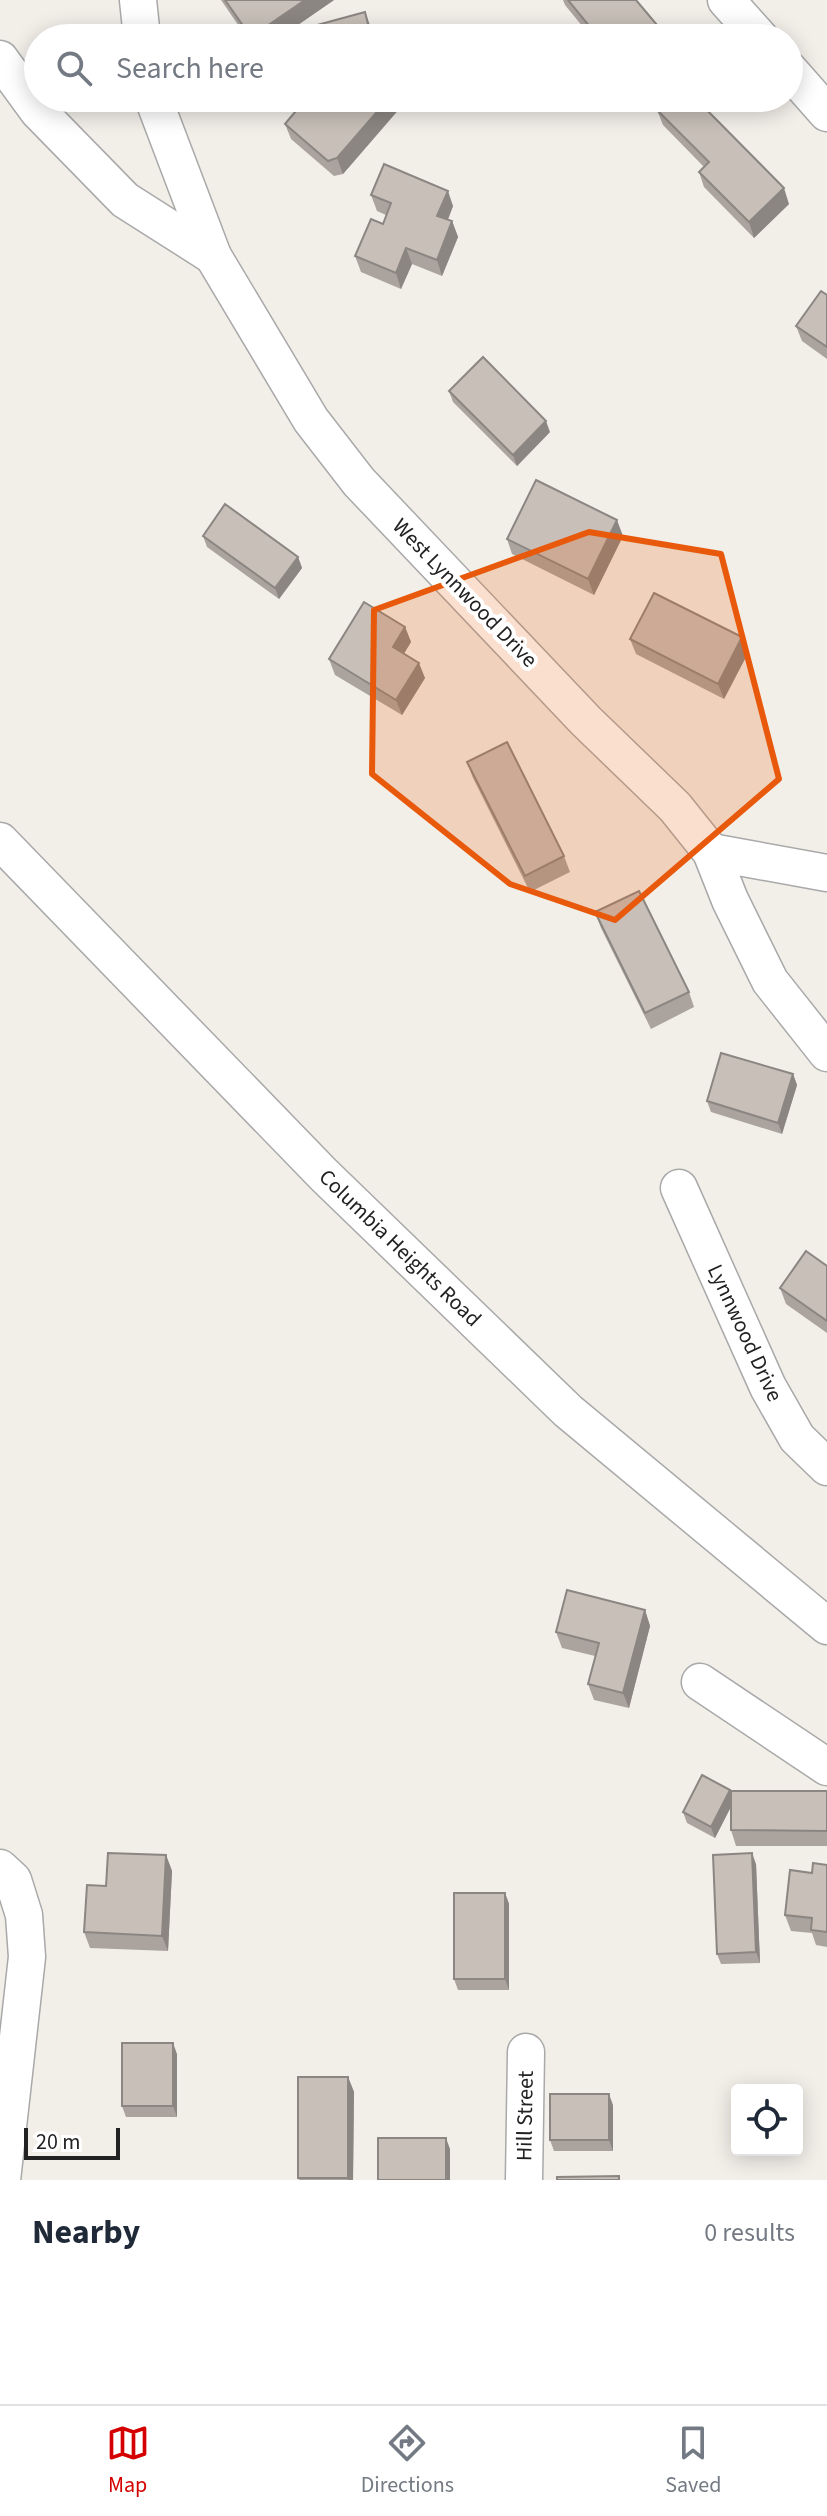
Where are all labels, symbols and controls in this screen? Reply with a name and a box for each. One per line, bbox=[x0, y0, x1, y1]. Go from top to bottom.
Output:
search box bbox=[24, 24, 803, 112]
icon: search bbox=[52, 46, 96, 90]
text: Search here bbox=[116, 47, 264, 90]
street label: West Lynnwood Drive bbox=[385, 511, 545, 675]
street label: Columbia Heights Road bbox=[312, 1162, 488, 1334]
street label: Lynnwood Drive bbox=[699, 1259, 791, 1407]
street label: Hill Street bbox=[508, 2070, 542, 2162]
map controls bbox=[731, 2084, 803, 2156]
button: locate bbox=[731, 2084, 803, 2156]
scale bar bbox=[24, 2124, 120, 2160]
text: 20 m bbox=[36, 2126, 81, 2158]
text: Nearby bbox=[32, 2208, 140, 2257]
text: 0 results bbox=[704, 2214, 795, 2251]
tab: Map bbox=[106, 2421, 150, 2501]
tab: Directions bbox=[361, 2421, 454, 2501]
tab: Saved bbox=[665, 2421, 721, 2501]

